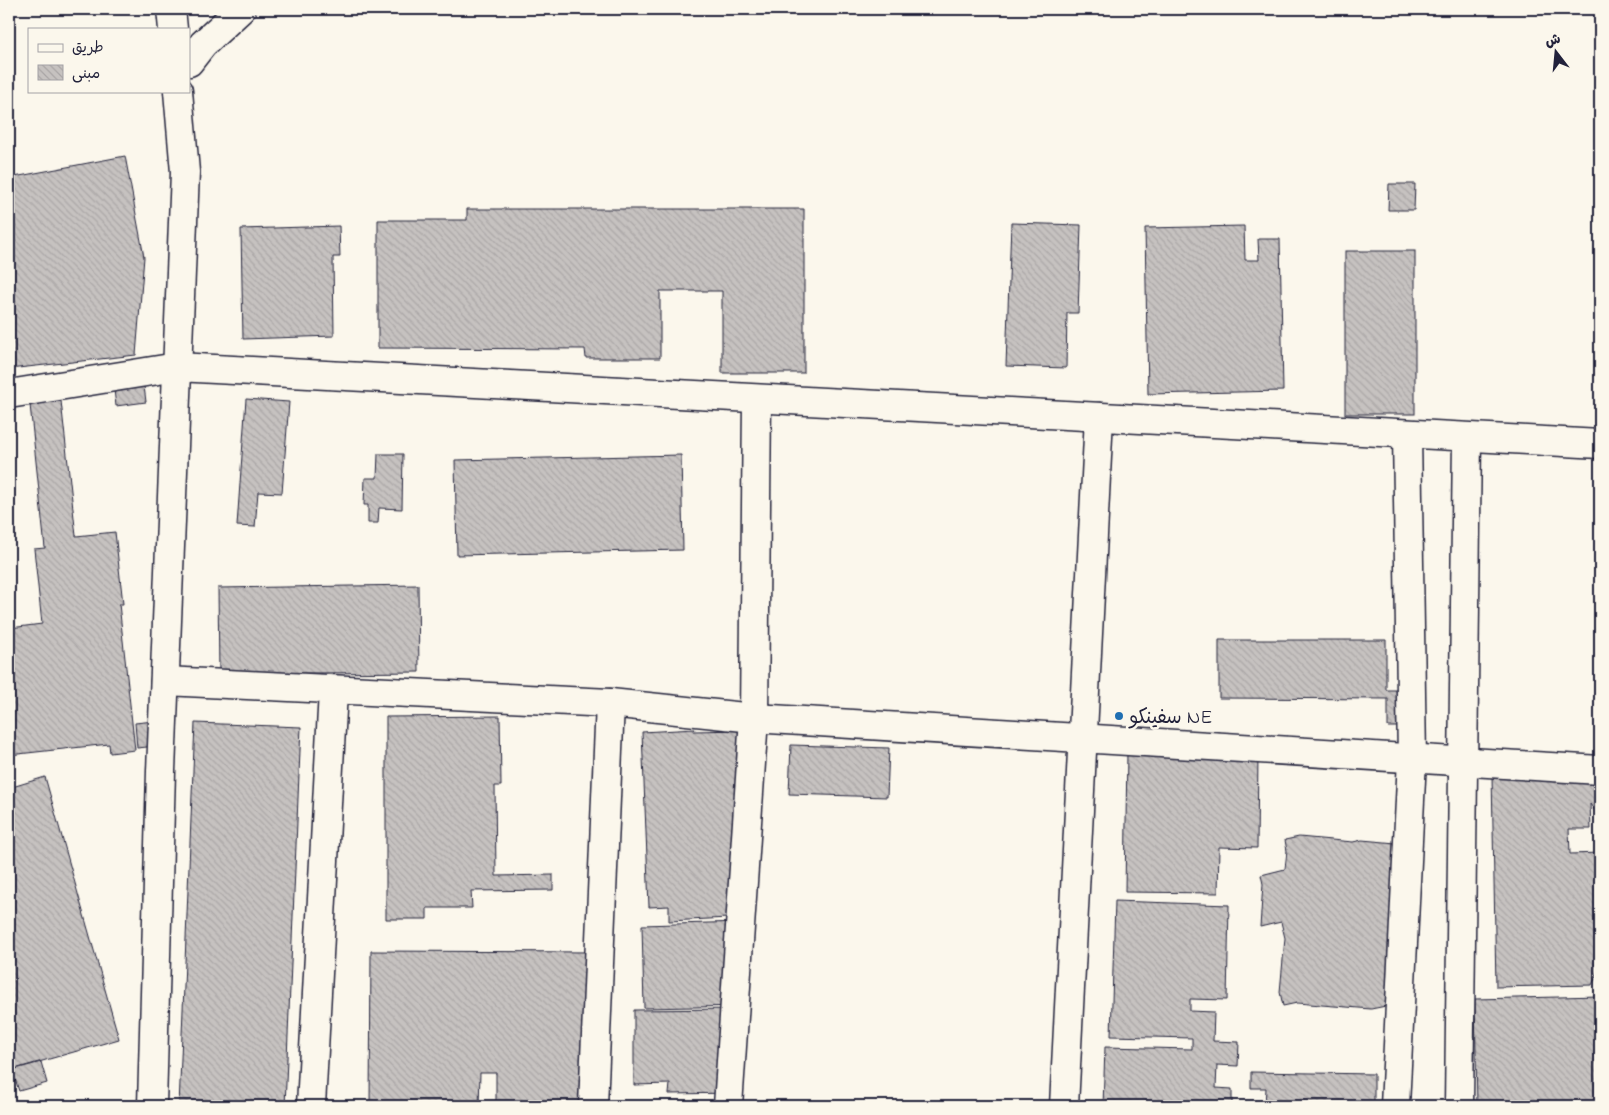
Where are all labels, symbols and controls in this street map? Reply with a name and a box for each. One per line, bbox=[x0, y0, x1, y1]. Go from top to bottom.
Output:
legend bbox=[28, 28, 190, 92]
north arrow bbox=[1532, 28, 1582, 78]
text: ش bbox=[1543, 29, 1563, 53]
text: طريق bbox=[72, 37, 104, 59]
text: مبنى bbox=[72, 63, 100, 85]
place label: سفينكو NE bbox=[1128, 704, 1212, 733]
marker: سفينكو NE bbox=[1113, 710, 1125, 722]

